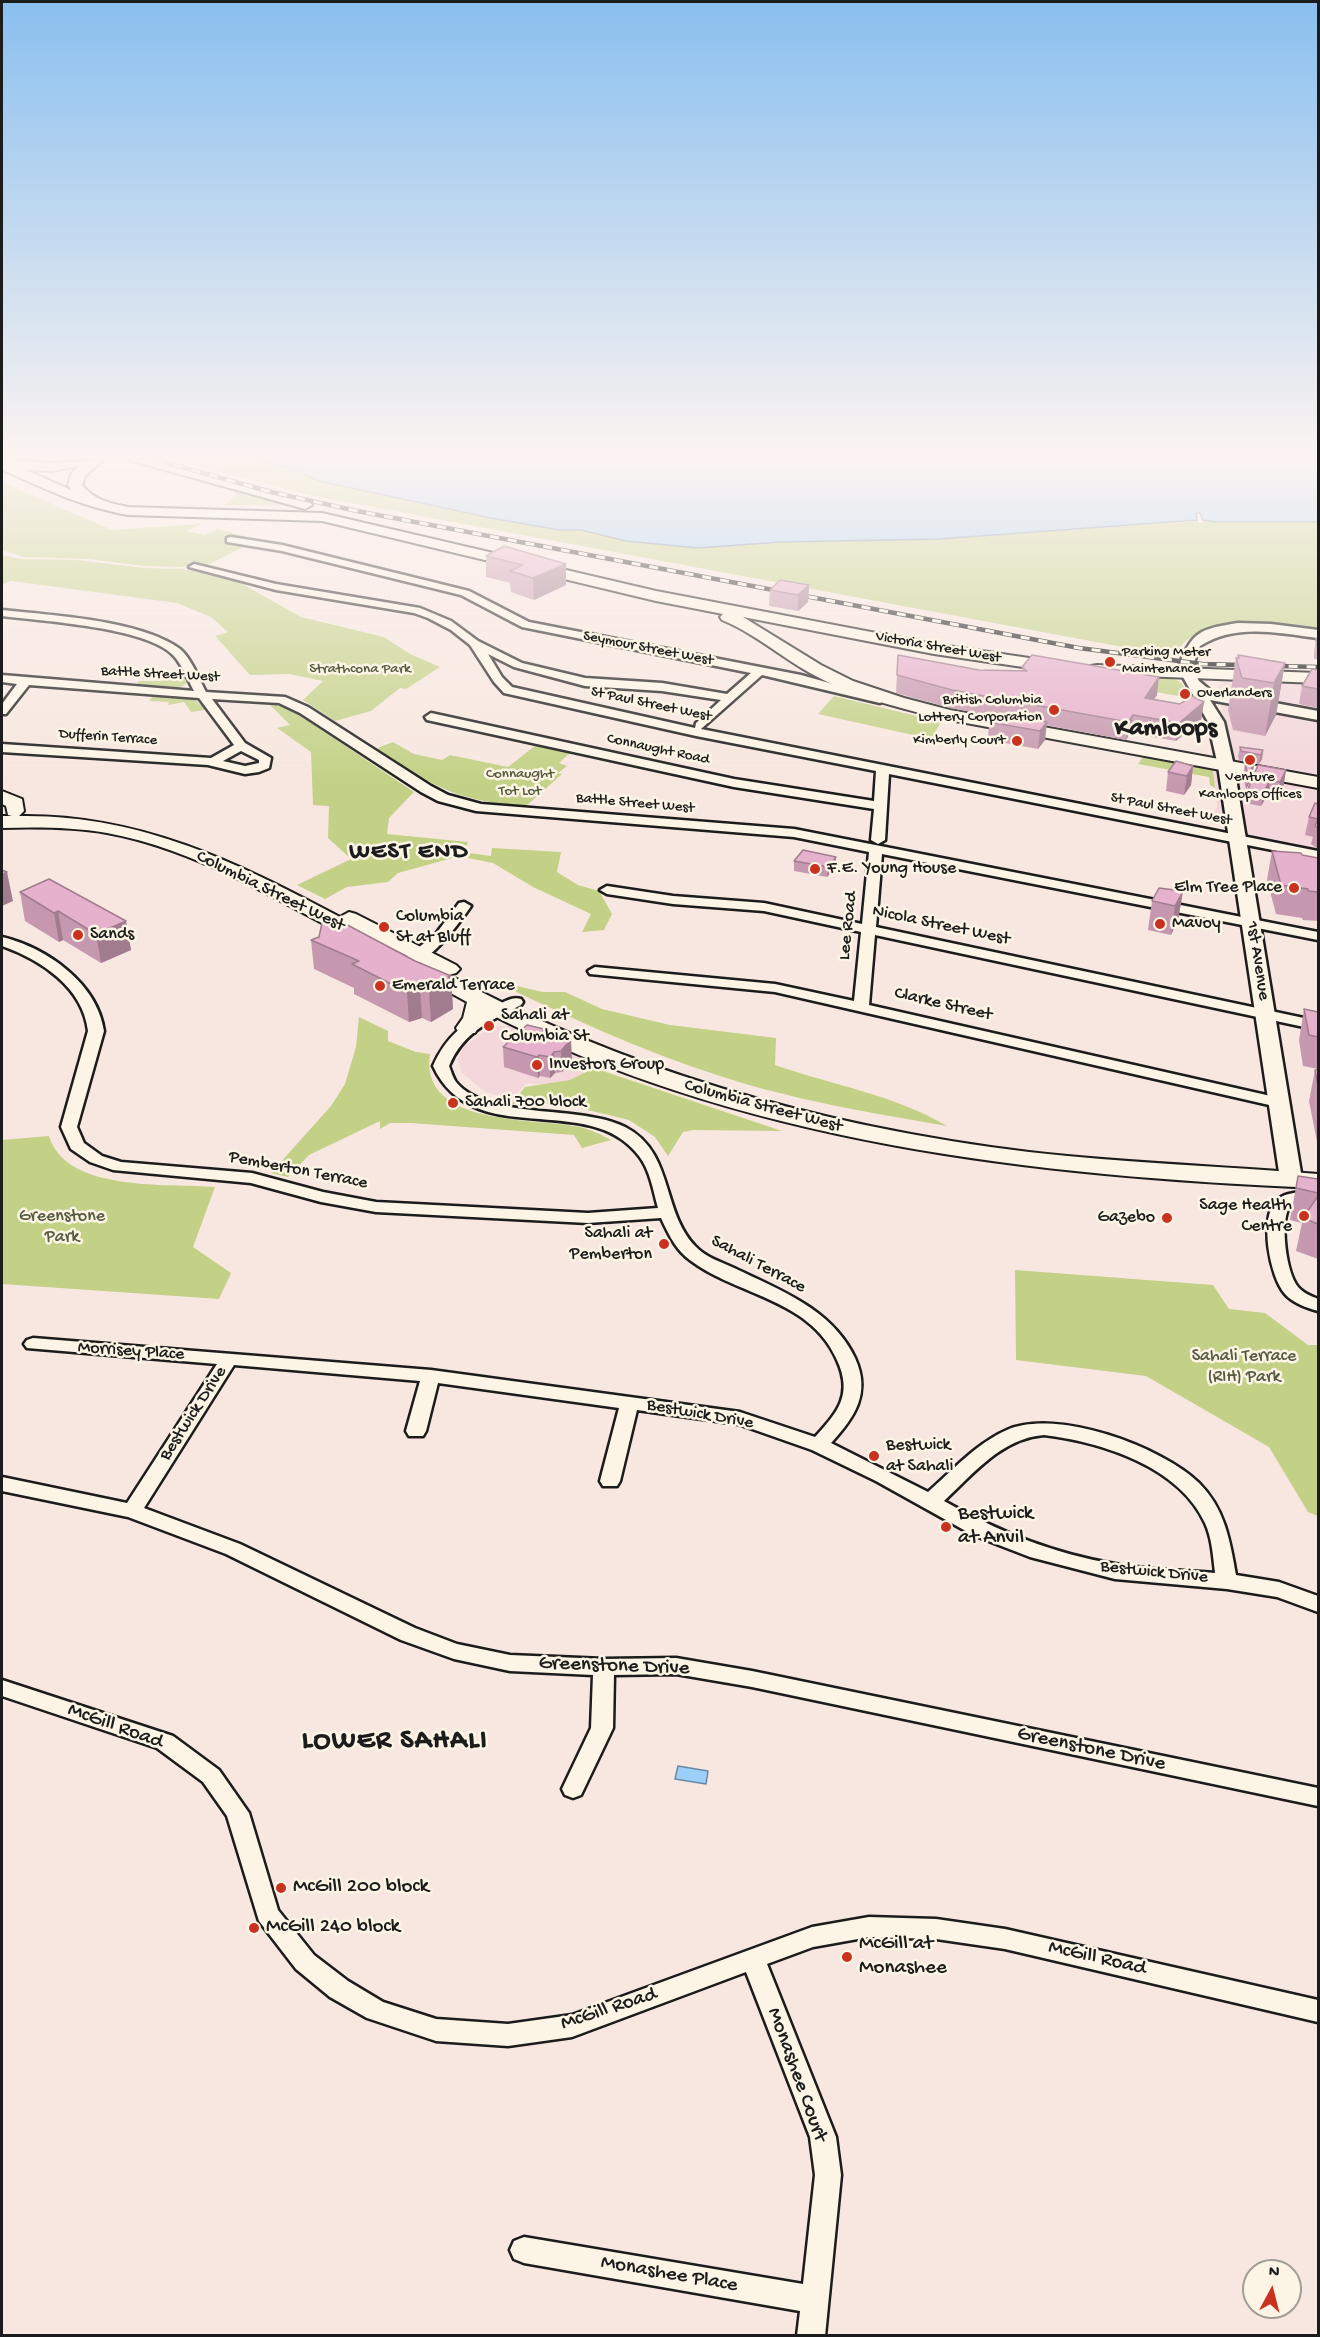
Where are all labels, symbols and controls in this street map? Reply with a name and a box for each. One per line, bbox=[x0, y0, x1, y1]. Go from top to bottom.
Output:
street label: Seymour Street West bbox=[581, 628, 715, 670]
street label: Victoria Street West bbox=[874, 628, 1002, 668]
place label: Parking Meter Maintenance bbox=[1122, 644, 1210, 679]
marker: Parking Meter Maintenance bbox=[1103, 655, 1117, 669]
park label: Strathcona Park bbox=[309, 661, 411, 679]
street label: Battle Street West bbox=[100, 663, 220, 687]
street label: St Paul Street West bbox=[589, 683, 713, 727]
place label: Overlanders bbox=[1197, 685, 1272, 703]
marker: Overlanders bbox=[1178, 687, 1192, 701]
place label: British Columbia Lottery Corporation bbox=[918, 692, 1042, 727]
marker: British Columbia Lottery Corporation bbox=[1047, 703, 1061, 717]
district label: Kamloops bbox=[1115, 714, 1217, 746]
street label: Dufferin Terrace bbox=[58, 726, 158, 750]
street label: Connaught Road bbox=[605, 730, 711, 770]
place label: Kimberly Court bbox=[913, 732, 1005, 750]
marker: Kimberly Court bbox=[1010, 734, 1024, 748]
marker: Venture Kamloops Offices bbox=[1243, 753, 1257, 767]
park label: Connaught Tot Lot bbox=[486, 766, 554, 801]
place label: Venture Kamloops Offices bbox=[1199, 769, 1301, 804]
street label: St Paul Street West bbox=[1109, 789, 1233, 831]
street label: Battle Street West bbox=[575, 790, 695, 818]
district label: WEST END bbox=[349, 839, 469, 867]
street label: Columbia Street West bbox=[192, 847, 348, 937]
place label: F.E. Young House bbox=[827, 858, 956, 880]
marker: F.E. Young House bbox=[808, 862, 822, 876]
place label: Elm Tree Place bbox=[1174, 877, 1282, 899]
marker: Elm Tree Place bbox=[1287, 881, 1301, 895]
street label: Lee Road bbox=[835, 891, 863, 961]
street label: Nicola Street West bbox=[870, 901, 1012, 951]
place label: Columbia St at Bluff bbox=[396, 906, 470, 948]
place label: Mavoy bbox=[1172, 913, 1221, 935]
marker: Mavoy bbox=[1153, 917, 1167, 931]
marker: Columbia St at Bluff bbox=[377, 920, 391, 934]
street label: 1st Avenue bbox=[1240, 920, 1274, 1002]
place label: Sands bbox=[90, 924, 134, 946]
marker: Sands bbox=[71, 928, 85, 942]
place label: Emerald Terrace bbox=[392, 975, 515, 997]
marker: Emerald Terrace bbox=[373, 979, 387, 993]
street label: Clarke Street bbox=[892, 983, 994, 1027]
place label: Sahali at Columbia St bbox=[501, 1005, 589, 1048]
marker: Sahali at Columbia St bbox=[482, 1019, 496, 1033]
place label: Investors Group bbox=[549, 1054, 664, 1076]
marker: Investors Group bbox=[530, 1058, 544, 1072]
street label: Columbia Street West bbox=[682, 1076, 844, 1138]
place label: Sahali 700 block bbox=[465, 1092, 586, 1114]
marker: Sahali 700 block bbox=[446, 1096, 460, 1110]
street label: Pemberton Terrace bbox=[227, 1147, 369, 1195]
place label: Sage Health Centre bbox=[1199, 1195, 1292, 1238]
park label: Greenstone Park bbox=[19, 1206, 105, 1248]
place label: Gazebo bbox=[1098, 1207, 1155, 1229]
marker: Sage Health Centre bbox=[1297, 1209, 1311, 1223]
marker: Gazebo bbox=[1160, 1211, 1174, 1225]
place label: Sahali at Pemberton bbox=[570, 1223, 652, 1266]
street label: Sahali Terrace bbox=[707, 1231, 809, 1299]
marker: Sahali at Pemberton bbox=[657, 1237, 671, 1251]
street label: Morrisey Place bbox=[77, 1338, 185, 1366]
park label: Sahali Terrace (RIH) Park bbox=[1192, 1346, 1296, 1388]
street label: Bestwick Drive bbox=[156, 1363, 232, 1465]
street label: Bestwick Drive bbox=[645, 1395, 755, 1435]
place label: Bestwick at Sahali bbox=[886, 1435, 953, 1478]
marker: Bestwick at Sahali bbox=[867, 1449, 881, 1463]
place label: Bestwick at Anvil bbox=[958, 1502, 1033, 1552]
marker: Bestwick at Anvil bbox=[939, 1520, 953, 1534]
street label: Bestwick Drive bbox=[1099, 1557, 1209, 1589]
street label: Greenstone Drive bbox=[538, 1652, 690, 1682]
street label: McGill Road bbox=[64, 1698, 166, 1756]
street label: Greenstone Drive bbox=[1014, 1722, 1168, 1778]
district label: LOWER SAHALI bbox=[302, 1726, 488, 1760]
place label: McGill 200 block bbox=[293, 1875, 429, 1901]
marker: McGill 200 block bbox=[274, 1881, 288, 1895]
place label: McGill 240 block bbox=[266, 1915, 400, 1941]
marker: McGill 240 block bbox=[247, 1921, 261, 1935]
place label: McGill at Monashee bbox=[859, 1932, 947, 1982]
street label: McGill Road bbox=[1046, 1936, 1148, 1982]
marker: McGill at Monashee bbox=[840, 1950, 854, 1964]
street label: McGill Road bbox=[558, 1983, 660, 2037]
street label: Monashee Court bbox=[760, 2004, 832, 2146]
street label: Monashee Place bbox=[599, 2251, 739, 2299]
north arrow bbox=[1242, 2259, 1302, 2319]
text: N bbox=[1268, 2263, 1280, 2283]

